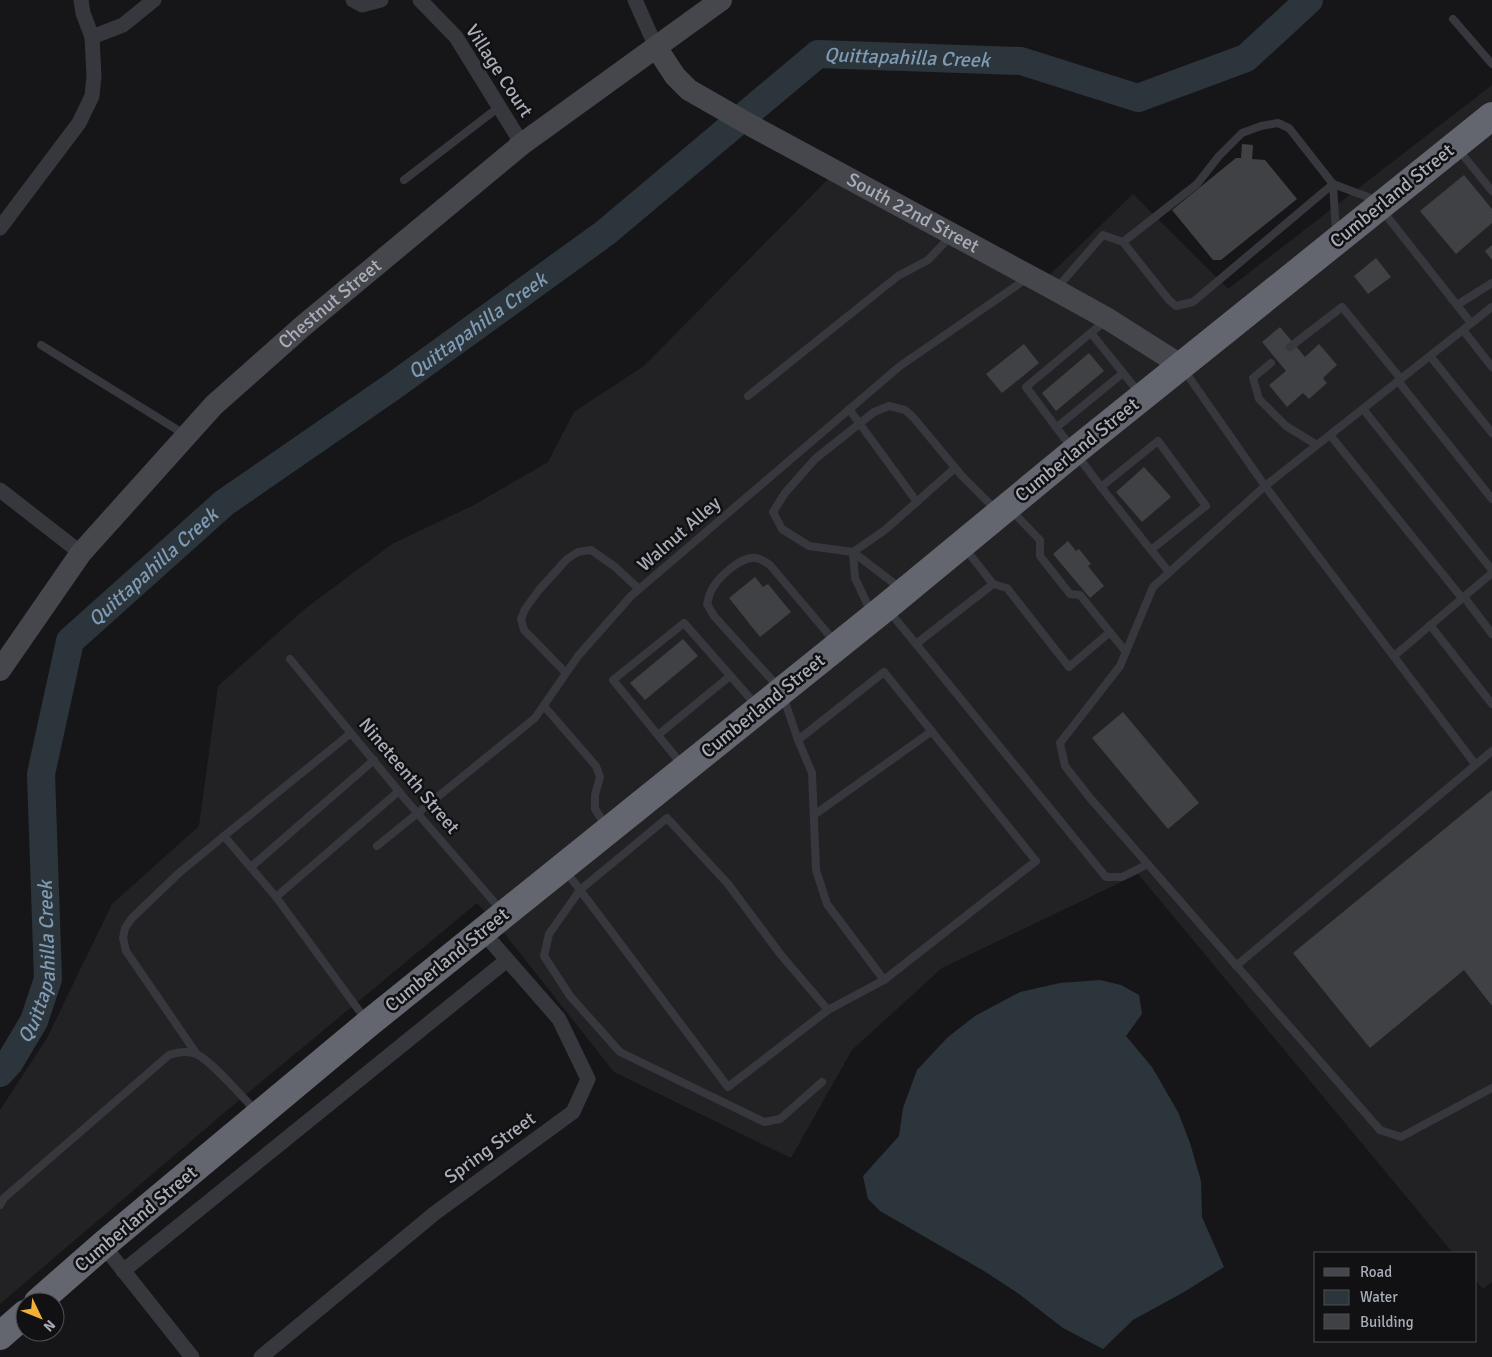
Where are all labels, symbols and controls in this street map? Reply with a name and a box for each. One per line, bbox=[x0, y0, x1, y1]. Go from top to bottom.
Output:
street label: Village Court bbox=[460, 20, 538, 122]
water label: Quittapahilla Creek bbox=[824, 42, 992, 72]
street label: Cumberland Street bbox=[1325, 138, 1459, 253]
street label: South 22nd Street bbox=[843, 168, 984, 259]
street label: Chestnut Street bbox=[273, 254, 387, 354]
water label: Quittapahilla Creek bbox=[403, 266, 553, 384]
street label: Cumberland Street bbox=[1010, 392, 1144, 507]
street label: Walnut Alley bbox=[632, 491, 726, 577]
water label: Quittapahilla Creek bbox=[83, 501, 224, 631]
street label: Cumberland Street bbox=[696, 648, 830, 763]
street label: Nineteenth Street bbox=[353, 713, 465, 839]
water label: Quittapahilla Creek bbox=[11, 878, 61, 1047]
street label: Cumberland Street bbox=[380, 902, 514, 1017]
street label: Spring Street bbox=[440, 1107, 541, 1189]
street label: Cumberland Street bbox=[70, 1160, 203, 1277]
legend bbox=[1314, 1252, 1477, 1342]
text: Road bbox=[1360, 1263, 1392, 1281]
text: Water bbox=[1360, 1288, 1398, 1306]
north arrow bbox=[15, 1292, 65, 1342]
text: Building bbox=[1360, 1313, 1414, 1331]
text: N bbox=[40, 1316, 59, 1335]

